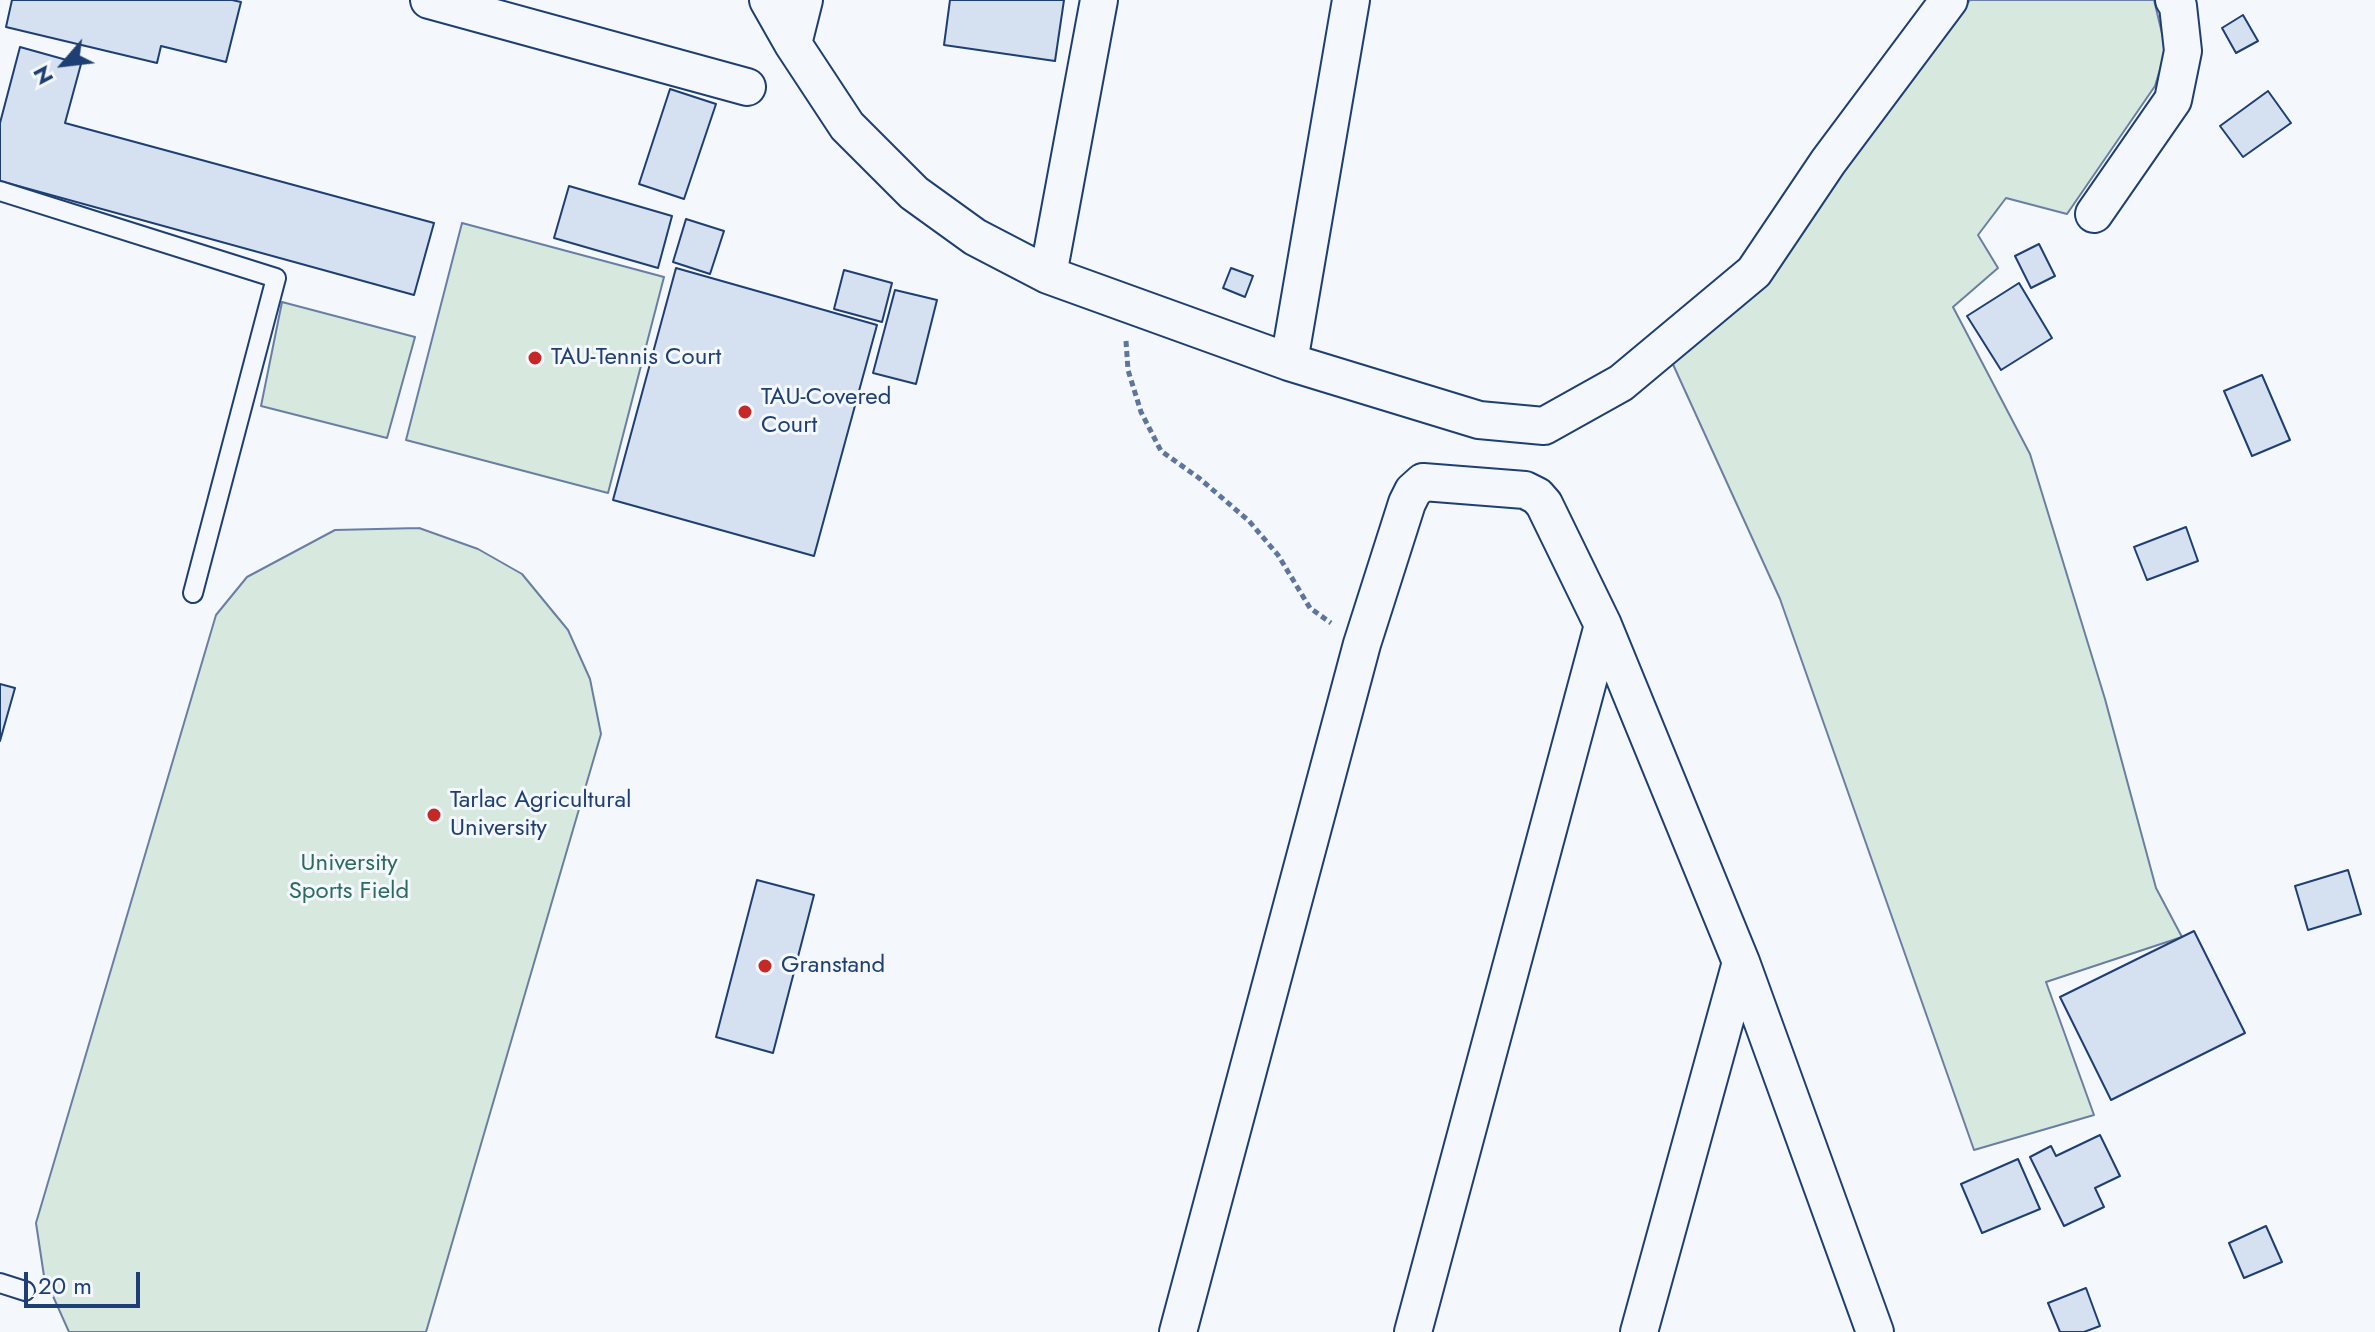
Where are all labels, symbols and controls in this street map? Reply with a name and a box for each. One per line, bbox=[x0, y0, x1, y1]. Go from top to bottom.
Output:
north arrow bbox=[24, 24, 104, 104]
text: N bbox=[25, 60, 61, 90]
place label: TAU-Tennis Court bbox=[551, 344, 721, 372]
marker: TAU-Tennis Court bbox=[526, 349, 544, 367]
place label: TAU-Covered Court bbox=[761, 384, 891, 440]
marker: TAU-Covered Court bbox=[736, 403, 754, 421]
place label: Tarlac Agricultural University bbox=[450, 787, 632, 843]
marker: Tarlac Agricultural University bbox=[425, 806, 443, 824]
park label: University Sports Field bbox=[289, 850, 409, 906]
place label: Granstand bbox=[781, 952, 885, 980]
marker: Granstand bbox=[756, 957, 774, 975]
scale bar bbox=[28, 1256, 144, 1306]
text: 20 m bbox=[38, 1268, 92, 1303]

